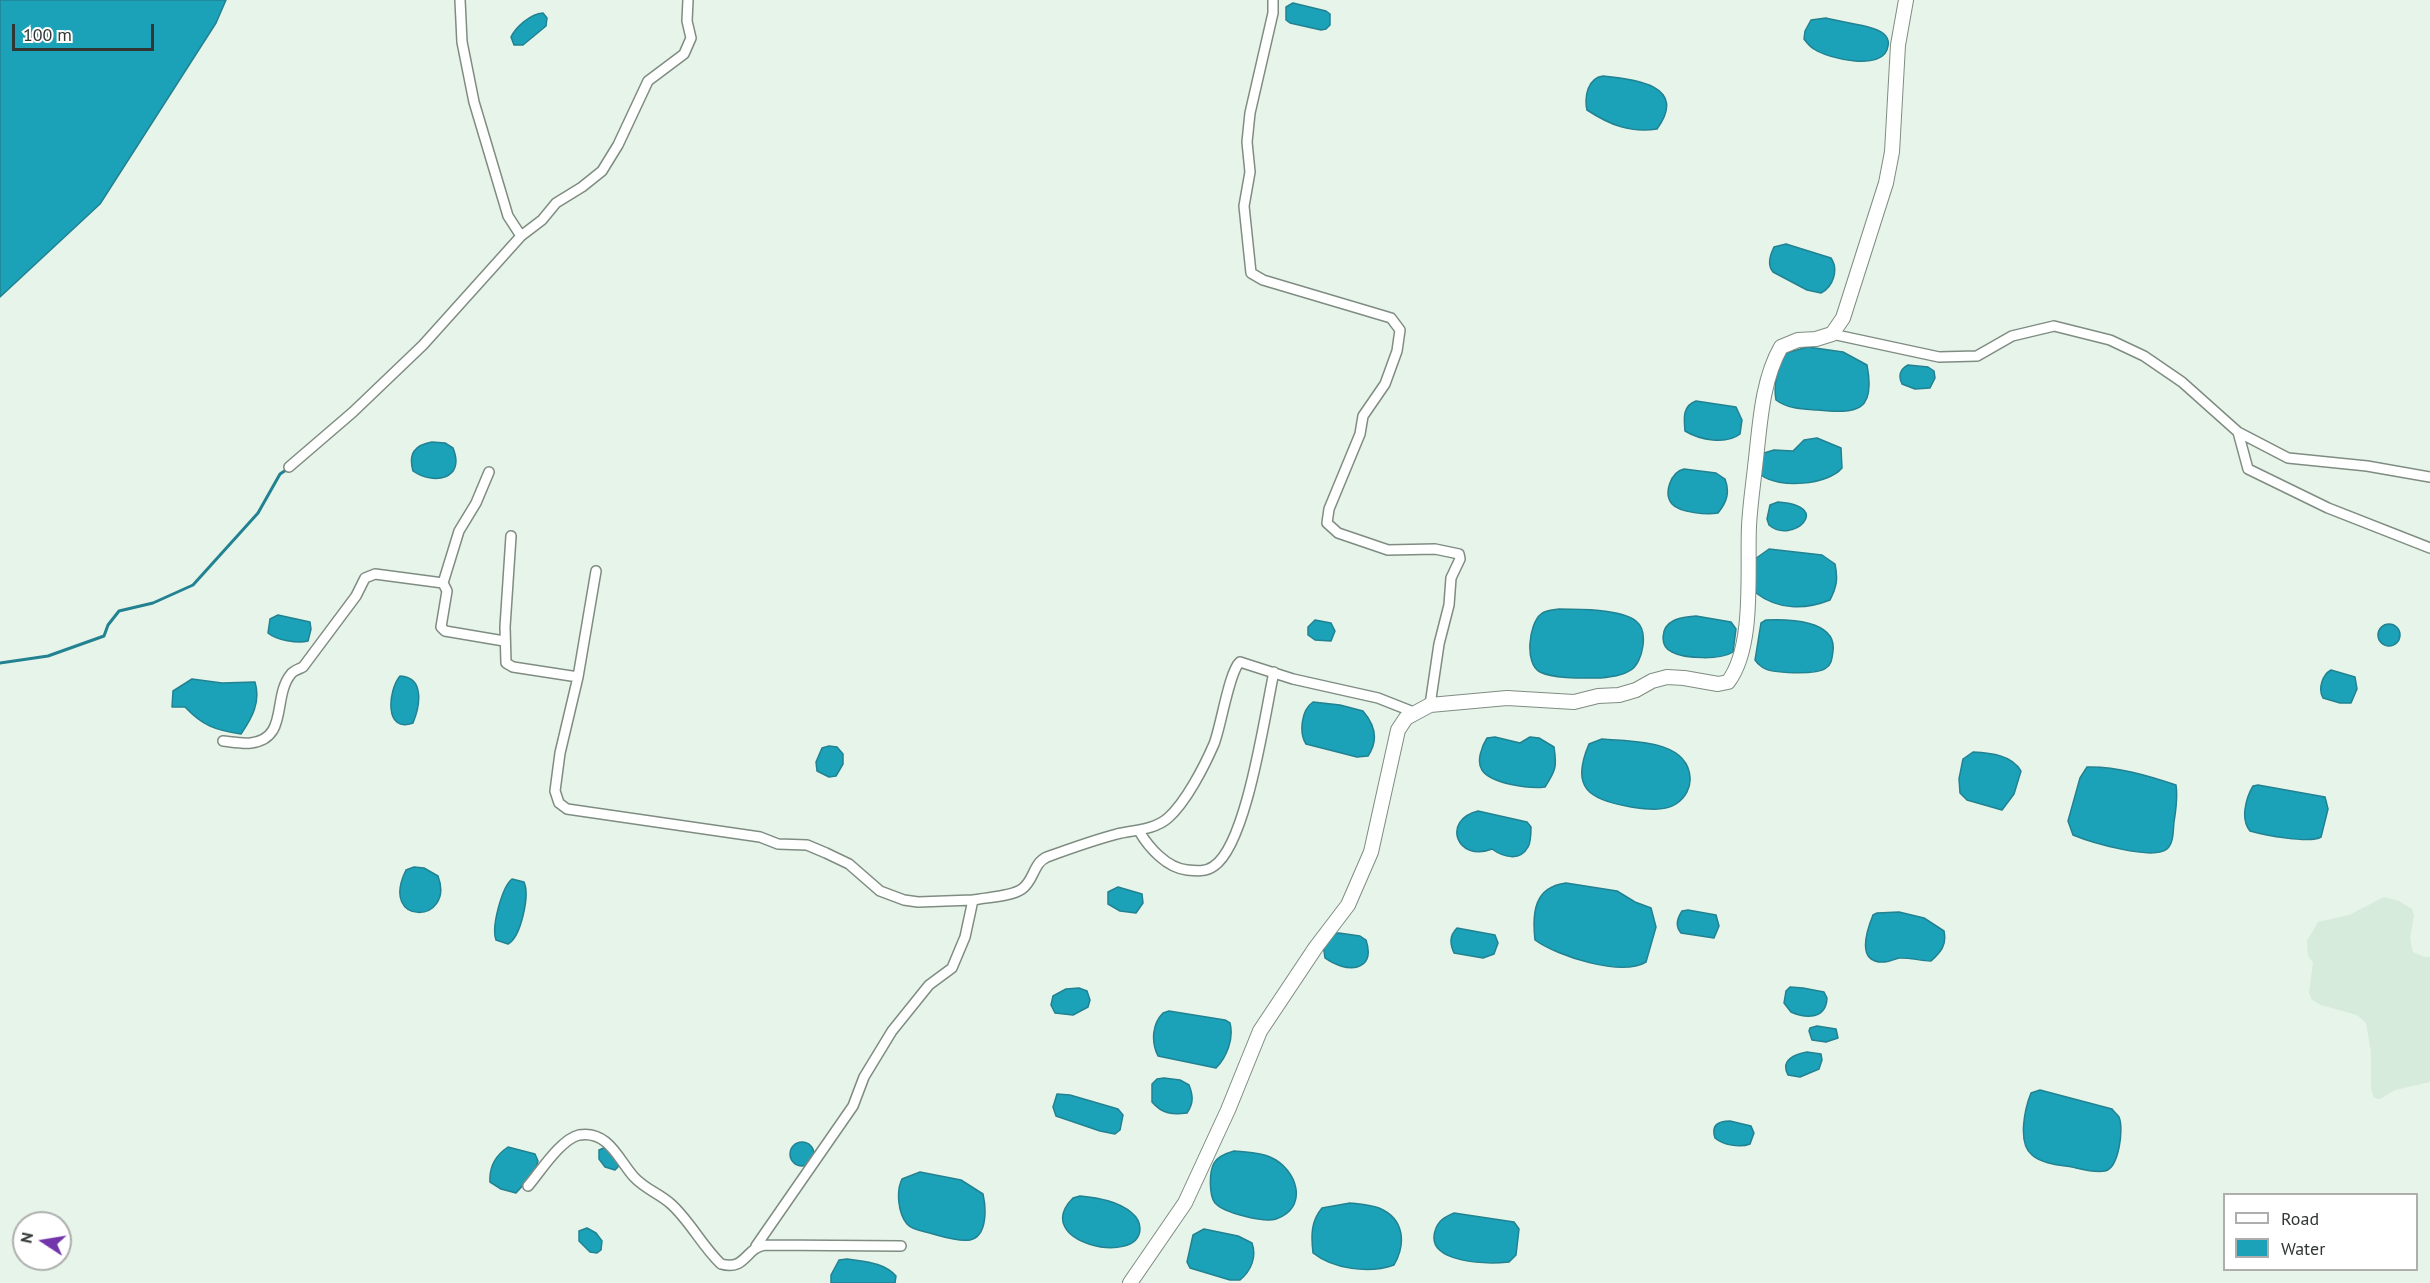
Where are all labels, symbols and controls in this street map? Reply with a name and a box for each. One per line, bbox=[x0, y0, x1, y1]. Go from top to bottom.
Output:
scale bar bbox=[15, 12, 158, 50]
text: 100 m bbox=[23, 23, 72, 46]
legend bbox=[2223, 1193, 2418, 1271]
text: Road bbox=[2281, 1207, 2319, 1230]
north arrow bbox=[12, 1211, 72, 1271]
text: N bbox=[15, 1230, 37, 1245]
text: Water bbox=[2281, 1237, 2325, 1260]

